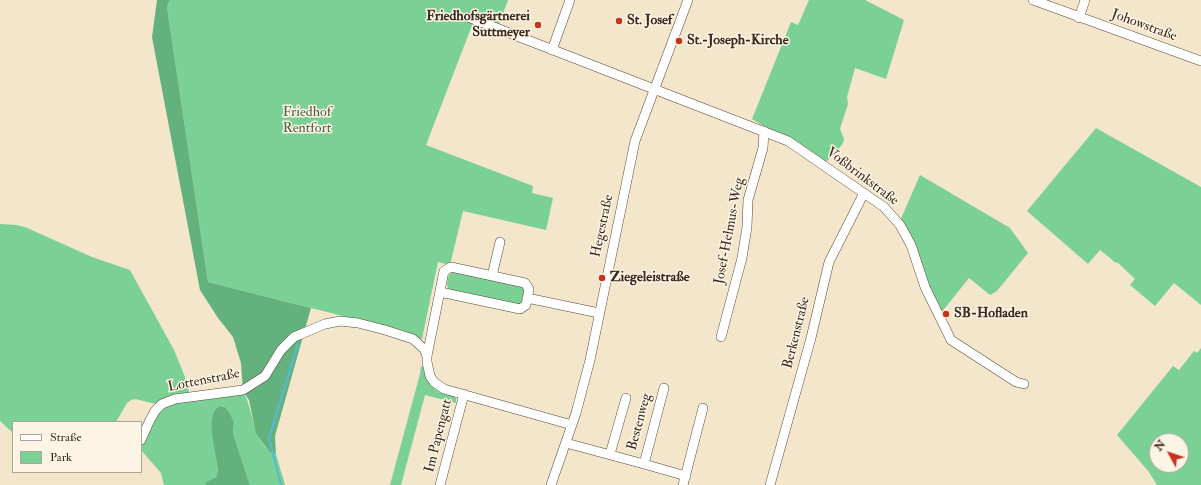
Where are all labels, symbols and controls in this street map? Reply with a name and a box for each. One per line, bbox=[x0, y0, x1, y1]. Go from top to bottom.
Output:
street label: Johowstraße bbox=[1109, 6, 1179, 46]
place label: Friedhofsgärtnerei Suttmeyer bbox=[426, 9, 530, 42]
place label: St. Josef bbox=[627, 13, 672, 29]
marker: St. Josef bbox=[614, 16, 624, 26]
marker: Friedhofsgärtnerei Suttmeyer bbox=[533, 20, 543, 30]
place label: St.-Joseph-Kirche bbox=[687, 33, 789, 49]
marker: St.-Joseph-Kirche bbox=[674, 36, 684, 46]
park label: Friedhof Rentfort bbox=[283, 105, 331, 138]
street label: Voßbrinkstraße bbox=[822, 144, 902, 210]
street label: Josef-Helmus-Weg bbox=[711, 176, 749, 286]
street label: Hegestraße bbox=[588, 193, 618, 259]
place label: Ziegeleistraße bbox=[610, 270, 690, 286]
marker: Ziegeleistraße bbox=[597, 273, 607, 283]
street label: Berkenstraße bbox=[780, 295, 814, 371]
place label: SB-Hofladen bbox=[954, 306, 1028, 322]
marker: SB-Hofladen bbox=[941, 309, 951, 319]
street label: Lottenstraße bbox=[167, 366, 241, 396]
street label: Bestenweg bbox=[624, 392, 656, 452]
street label: Im Papengatt bbox=[422, 398, 456, 474]
legend bbox=[12, 421, 142, 473]
text: Straße bbox=[50, 430, 81, 445]
north arrow bbox=[1149, 433, 1189, 473]
text: N bbox=[1152, 438, 1168, 454]
text: Park bbox=[50, 450, 72, 465]

